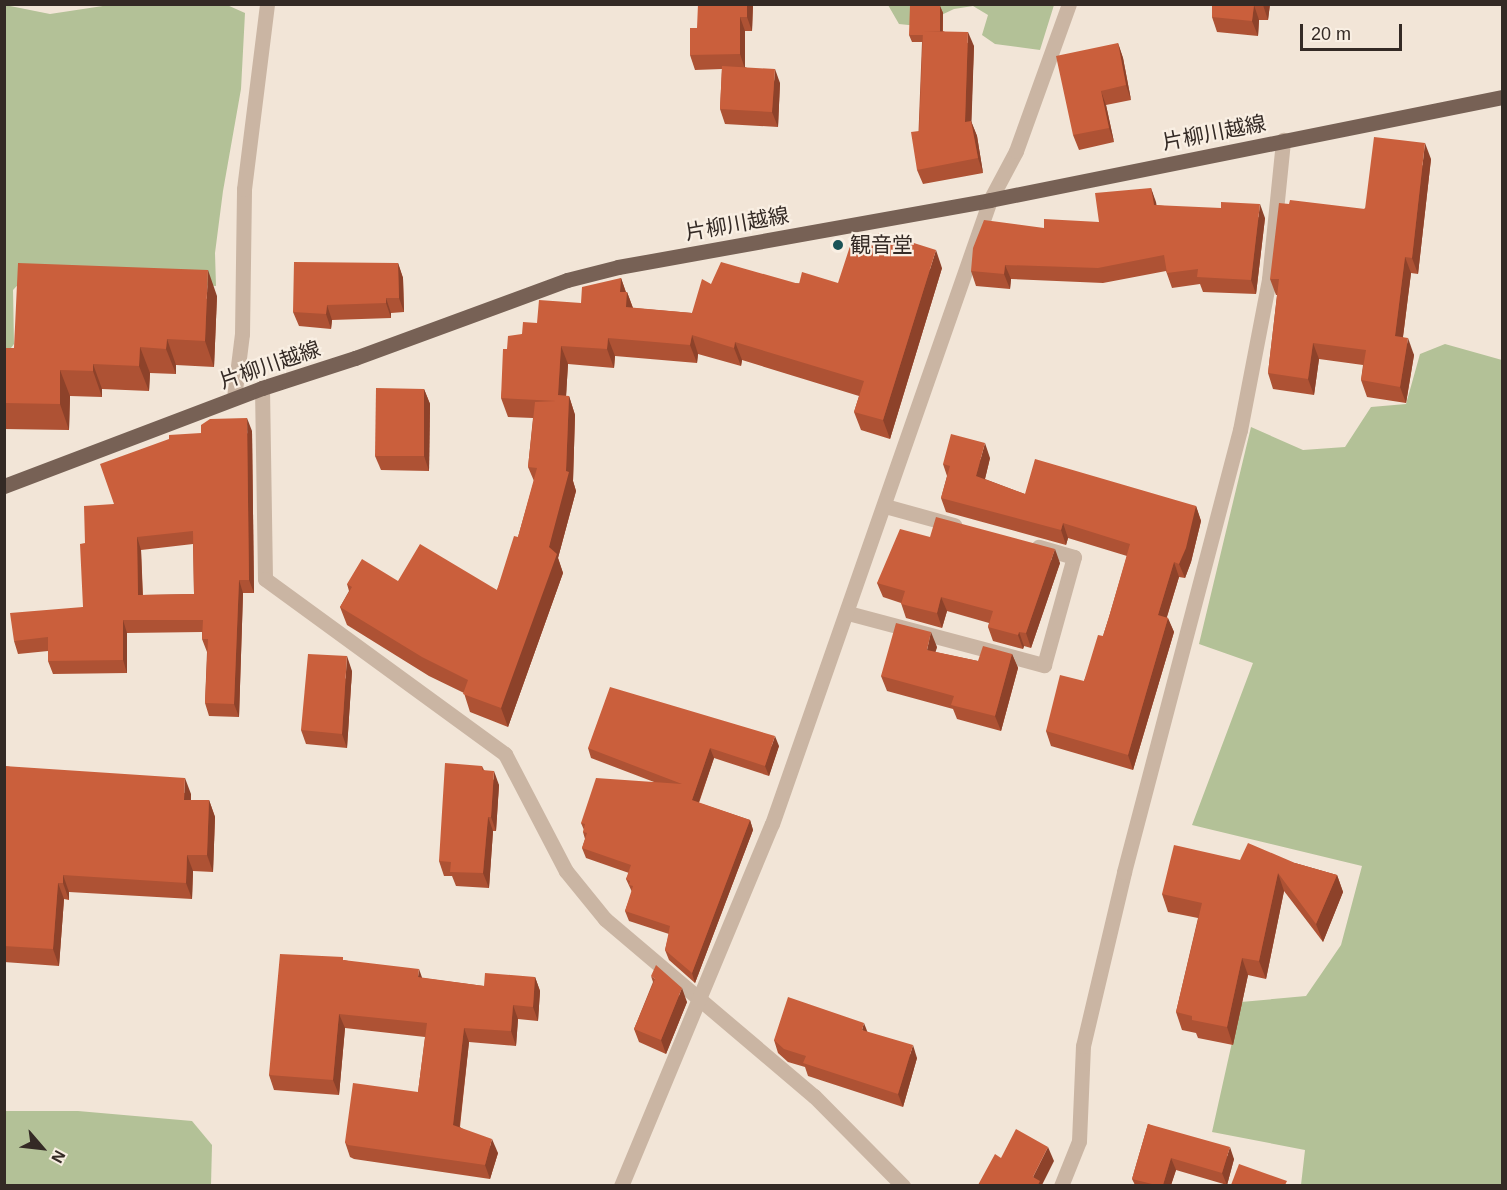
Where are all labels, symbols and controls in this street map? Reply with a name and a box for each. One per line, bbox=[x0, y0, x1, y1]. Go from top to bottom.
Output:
scale bar bbox=[1303, 12, 1405, 50]
text: 20 m bbox=[1311, 24, 1351, 44]
street label: 片柳川越線 bbox=[1160, 111, 1268, 155]
street label: 片柳川越線 bbox=[683, 202, 791, 246]
place label: 観音堂 bbox=[850, 232, 913, 258]
marker: 観音堂 bbox=[831, 238, 845, 252]
street label: 片柳川越線 bbox=[216, 336, 324, 394]
north arrow bbox=[12, 1118, 72, 1178]
text: N bbox=[48, 1148, 69, 1166]

